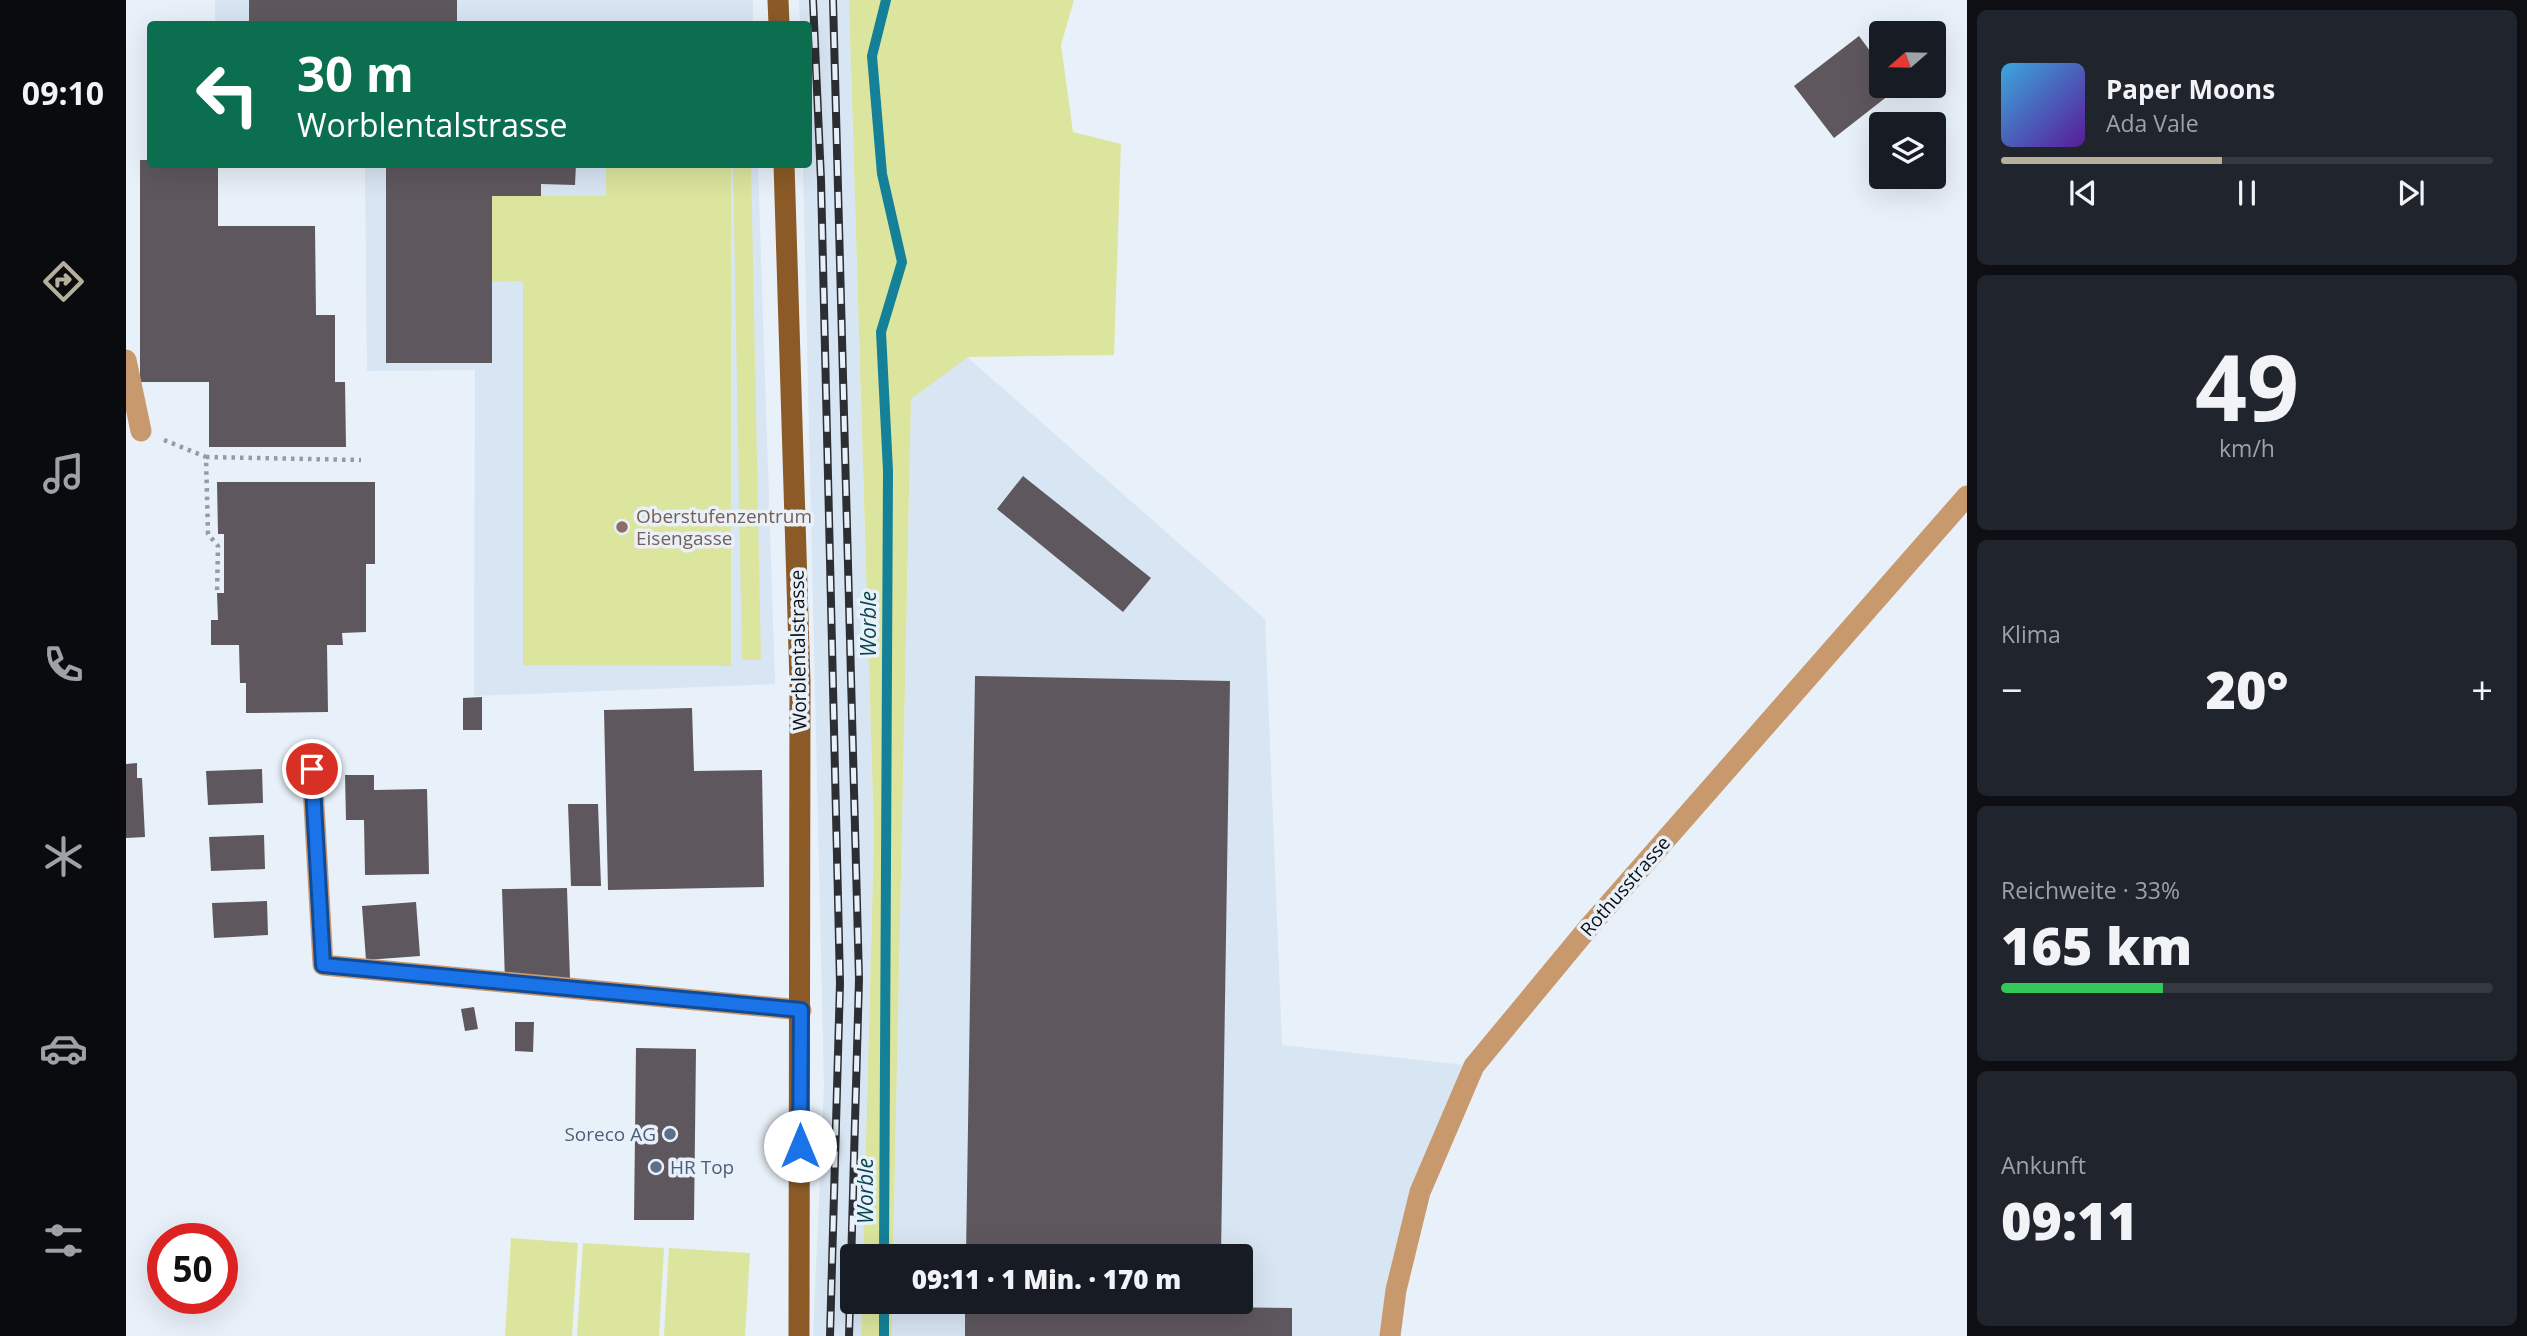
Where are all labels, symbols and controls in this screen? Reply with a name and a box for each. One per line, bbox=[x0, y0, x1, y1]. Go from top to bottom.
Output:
north arrow bbox=[1869, 21, 1946, 98]
map controls bbox=[1869, 21, 1946, 189]
text: 30 m bbox=[297, 40, 414, 106]
icon: left bbox=[182, 49, 273, 140]
text: 09:10 bbox=[22, 71, 104, 114]
text: Paper Moons bbox=[2106, 71, 2275, 107]
text: Worblentalstrasse bbox=[297, 103, 567, 146]
text: Ada Vale bbox=[2106, 107, 2199, 139]
button: layers bbox=[1869, 112, 1946, 189]
icon: previous bbox=[2064, 174, 2102, 212]
icon: pause bbox=[2228, 174, 2266, 212]
icon: next bbox=[2392, 174, 2430, 212]
icon: directions bbox=[39, 257, 88, 306]
text: 49 bbox=[2195, 324, 2299, 448]
text: km/h bbox=[2219, 432, 2275, 464]
icon: music bbox=[39, 449, 88, 498]
place label: Oberstufenzentrum Eisengasse bbox=[636, 503, 812, 551]
marker: Oberstufenzentrum Eisengasse bbox=[614, 519, 630, 535]
street label: Worblentalstrasse bbox=[784, 570, 812, 730]
water label: Worble bbox=[854, 591, 882, 657]
text: Klima bbox=[2001, 618, 2061, 650]
icon: phone bbox=[39, 640, 88, 689]
text: 20° bbox=[2206, 653, 2288, 724]
text: − bbox=[2001, 663, 2023, 715]
text: + bbox=[2471, 663, 2493, 715]
pin bbox=[282, 739, 342, 799]
icon: arrive bbox=[293, 750, 331, 788]
street label: Rothusstrasse bbox=[1574, 830, 1676, 942]
icon: climate bbox=[39, 832, 88, 881]
text: Reichweite · 33% bbox=[2001, 874, 2180, 906]
text: 165 km bbox=[2001, 909, 2192, 980]
icon: car bbox=[39, 1024, 88, 1073]
position arrow bbox=[763, 1109, 837, 1183]
place label: Soreco AG bbox=[564, 1121, 656, 1147]
marker: Soreco AG bbox=[662, 1126, 678, 1142]
text: Ankunft bbox=[2001, 1149, 2086, 1181]
place label: HR Top bbox=[670, 1154, 734, 1180]
water label: Worble bbox=[851, 1158, 879, 1224]
marker: HR Top bbox=[648, 1159, 664, 1175]
text: 09:11 bbox=[2001, 1184, 2138, 1255]
icon: filters bbox=[39, 1216, 88, 1265]
speed limit sign: 50 bbox=[147, 1223, 238, 1314]
text: 09:11 · 1 Min. · 170 m bbox=[912, 1261, 1181, 1297]

